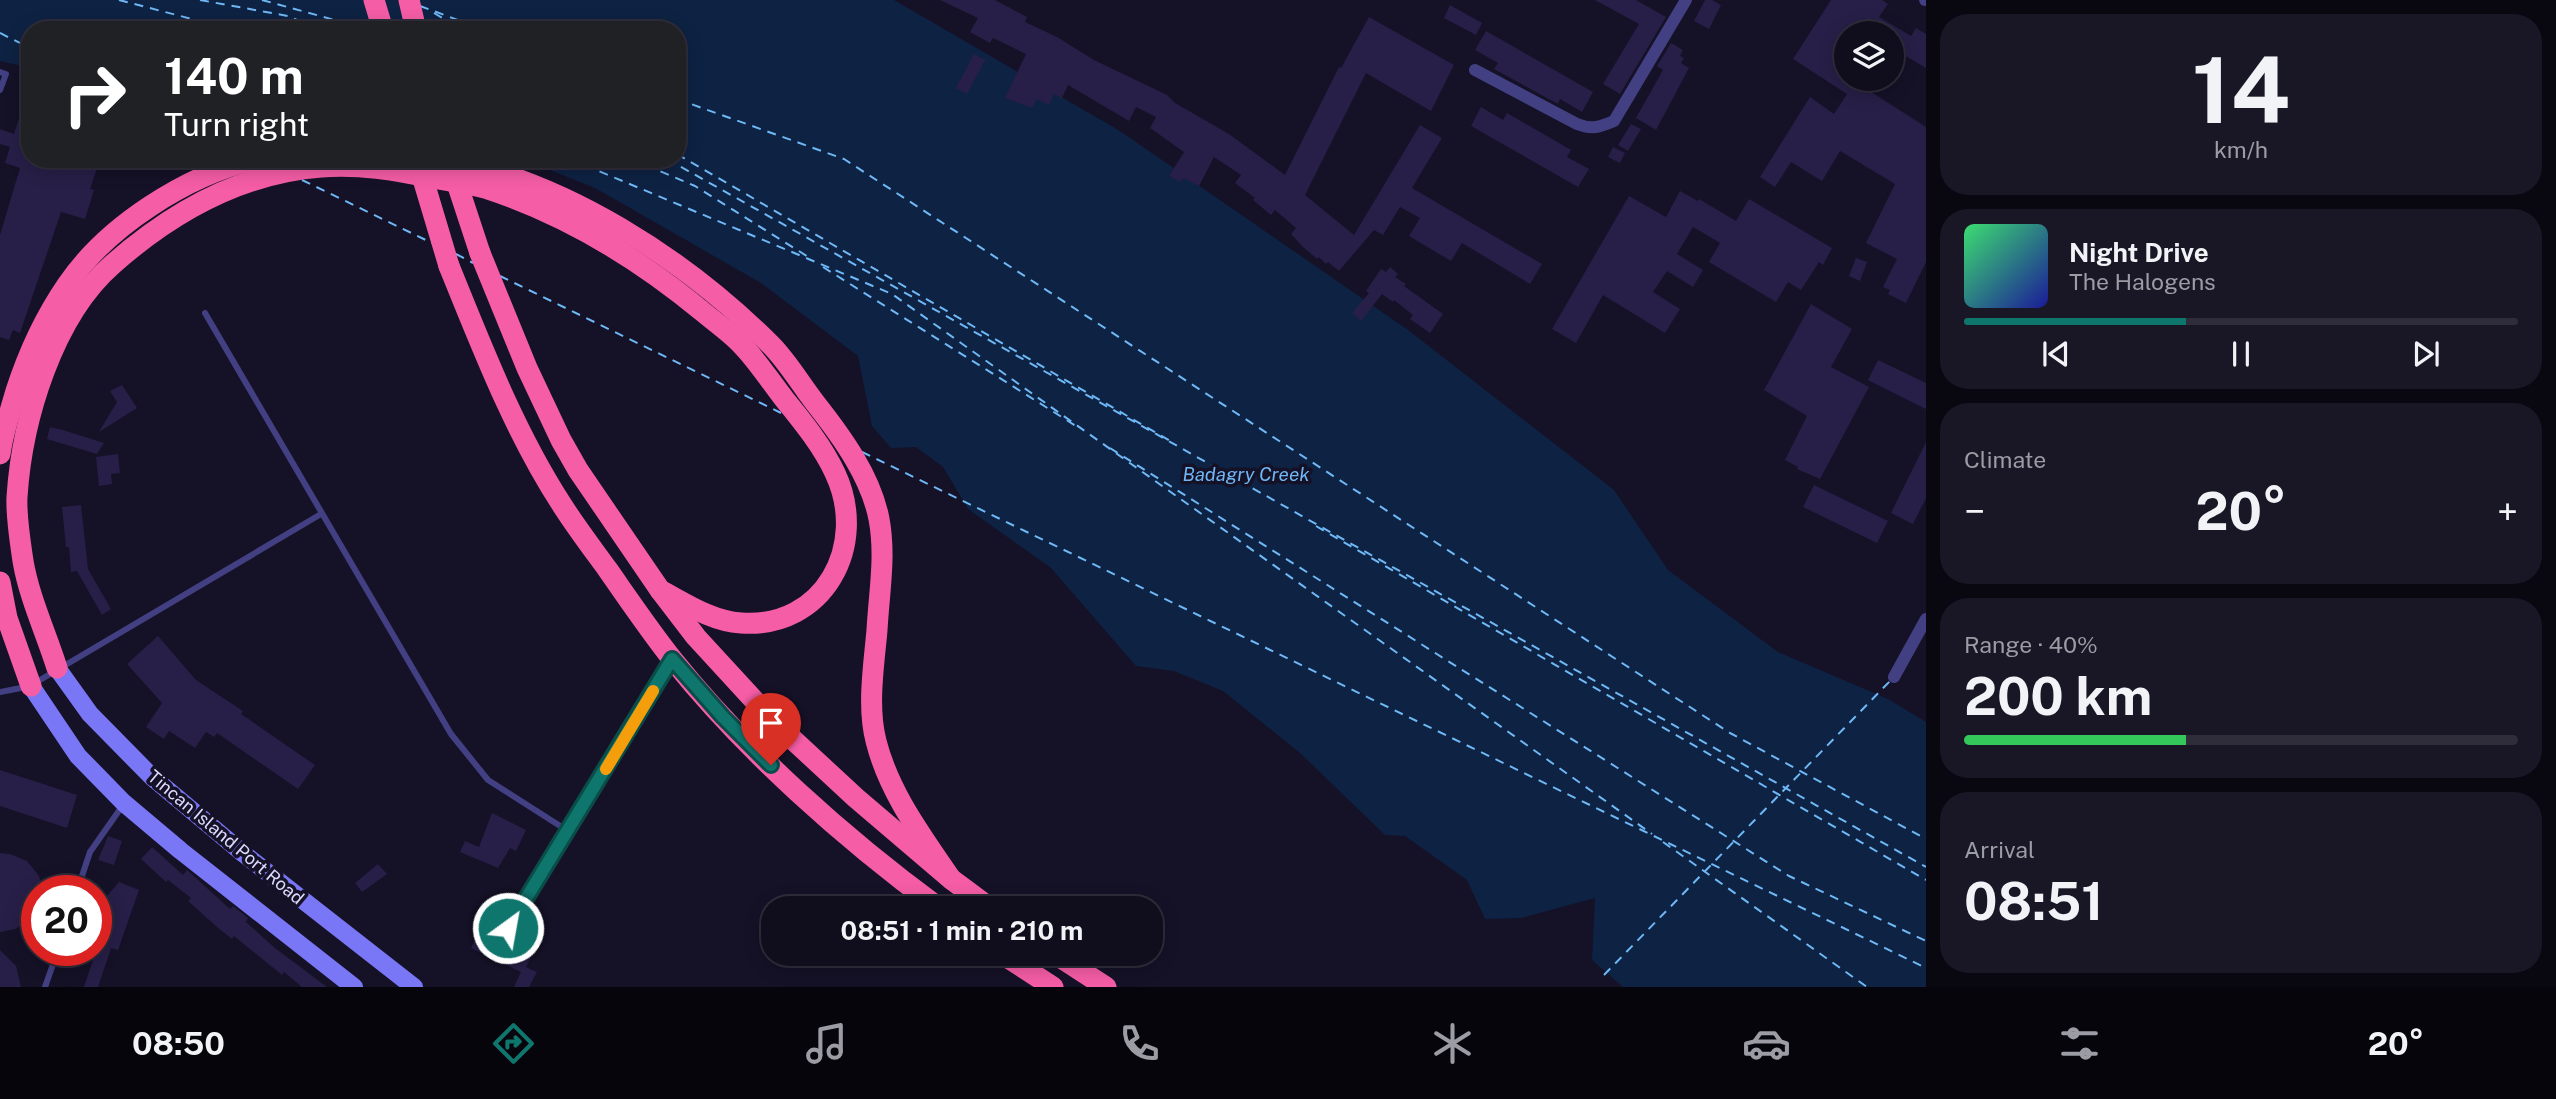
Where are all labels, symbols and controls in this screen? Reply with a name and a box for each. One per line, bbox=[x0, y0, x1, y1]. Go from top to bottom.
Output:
map controls bbox=[1834, 21, 1904, 91]
button: layers bbox=[1834, 21, 1904, 91]
text: 14 bbox=[2192, 37, 2290, 143]
text: 140 m bbox=[164, 47, 304, 105]
icon: right bbox=[49, 49, 140, 140]
text: Turn right bbox=[164, 106, 309, 143]
text: km/h bbox=[2214, 136, 2268, 163]
text: Night Drive bbox=[2069, 237, 2209, 268]
text: The Halogens bbox=[2069, 268, 2216, 295]
icon: previous bbox=[2037, 335, 2075, 373]
icon: pause bbox=[2222, 335, 2260, 373]
icon: next bbox=[2407, 335, 2445, 373]
text: Climate bbox=[1964, 446, 2046, 473]
water label: Badagry Creek bbox=[1182, 463, 1310, 485]
text: 20° bbox=[2195, 481, 2287, 542]
text: − bbox=[1964, 489, 1985, 534]
text: + bbox=[2497, 489, 2518, 534]
text: Range · 40% bbox=[1964, 631, 2098, 658]
text: 200 km bbox=[1964, 666, 2152, 727]
pin bbox=[741, 693, 801, 765]
icon: arrive bbox=[752, 704, 790, 742]
street label: Tincan Island Port Road bbox=[144, 766, 308, 908]
text: Arrival bbox=[1964, 836, 2035, 863]
text: 08:51 bbox=[1964, 871, 2104, 932]
speed limit sign: 20 bbox=[21, 875, 112, 966]
position arrow bbox=[471, 891, 545, 965]
text: 08:51 · 1 min · 210 m bbox=[841, 915, 1083, 946]
icon: directions bbox=[489, 1019, 538, 1068]
icon: music bbox=[802, 1019, 851, 1068]
icon: phone bbox=[1115, 1019, 1164, 1068]
icon: climate bbox=[1428, 1019, 1477, 1068]
icon: car bbox=[1742, 1019, 1791, 1068]
icon: filters bbox=[2055, 1019, 2104, 1068]
text: 08:50 bbox=[132, 1025, 225, 1062]
text: 20° bbox=[2368, 1025, 2424, 1062]

